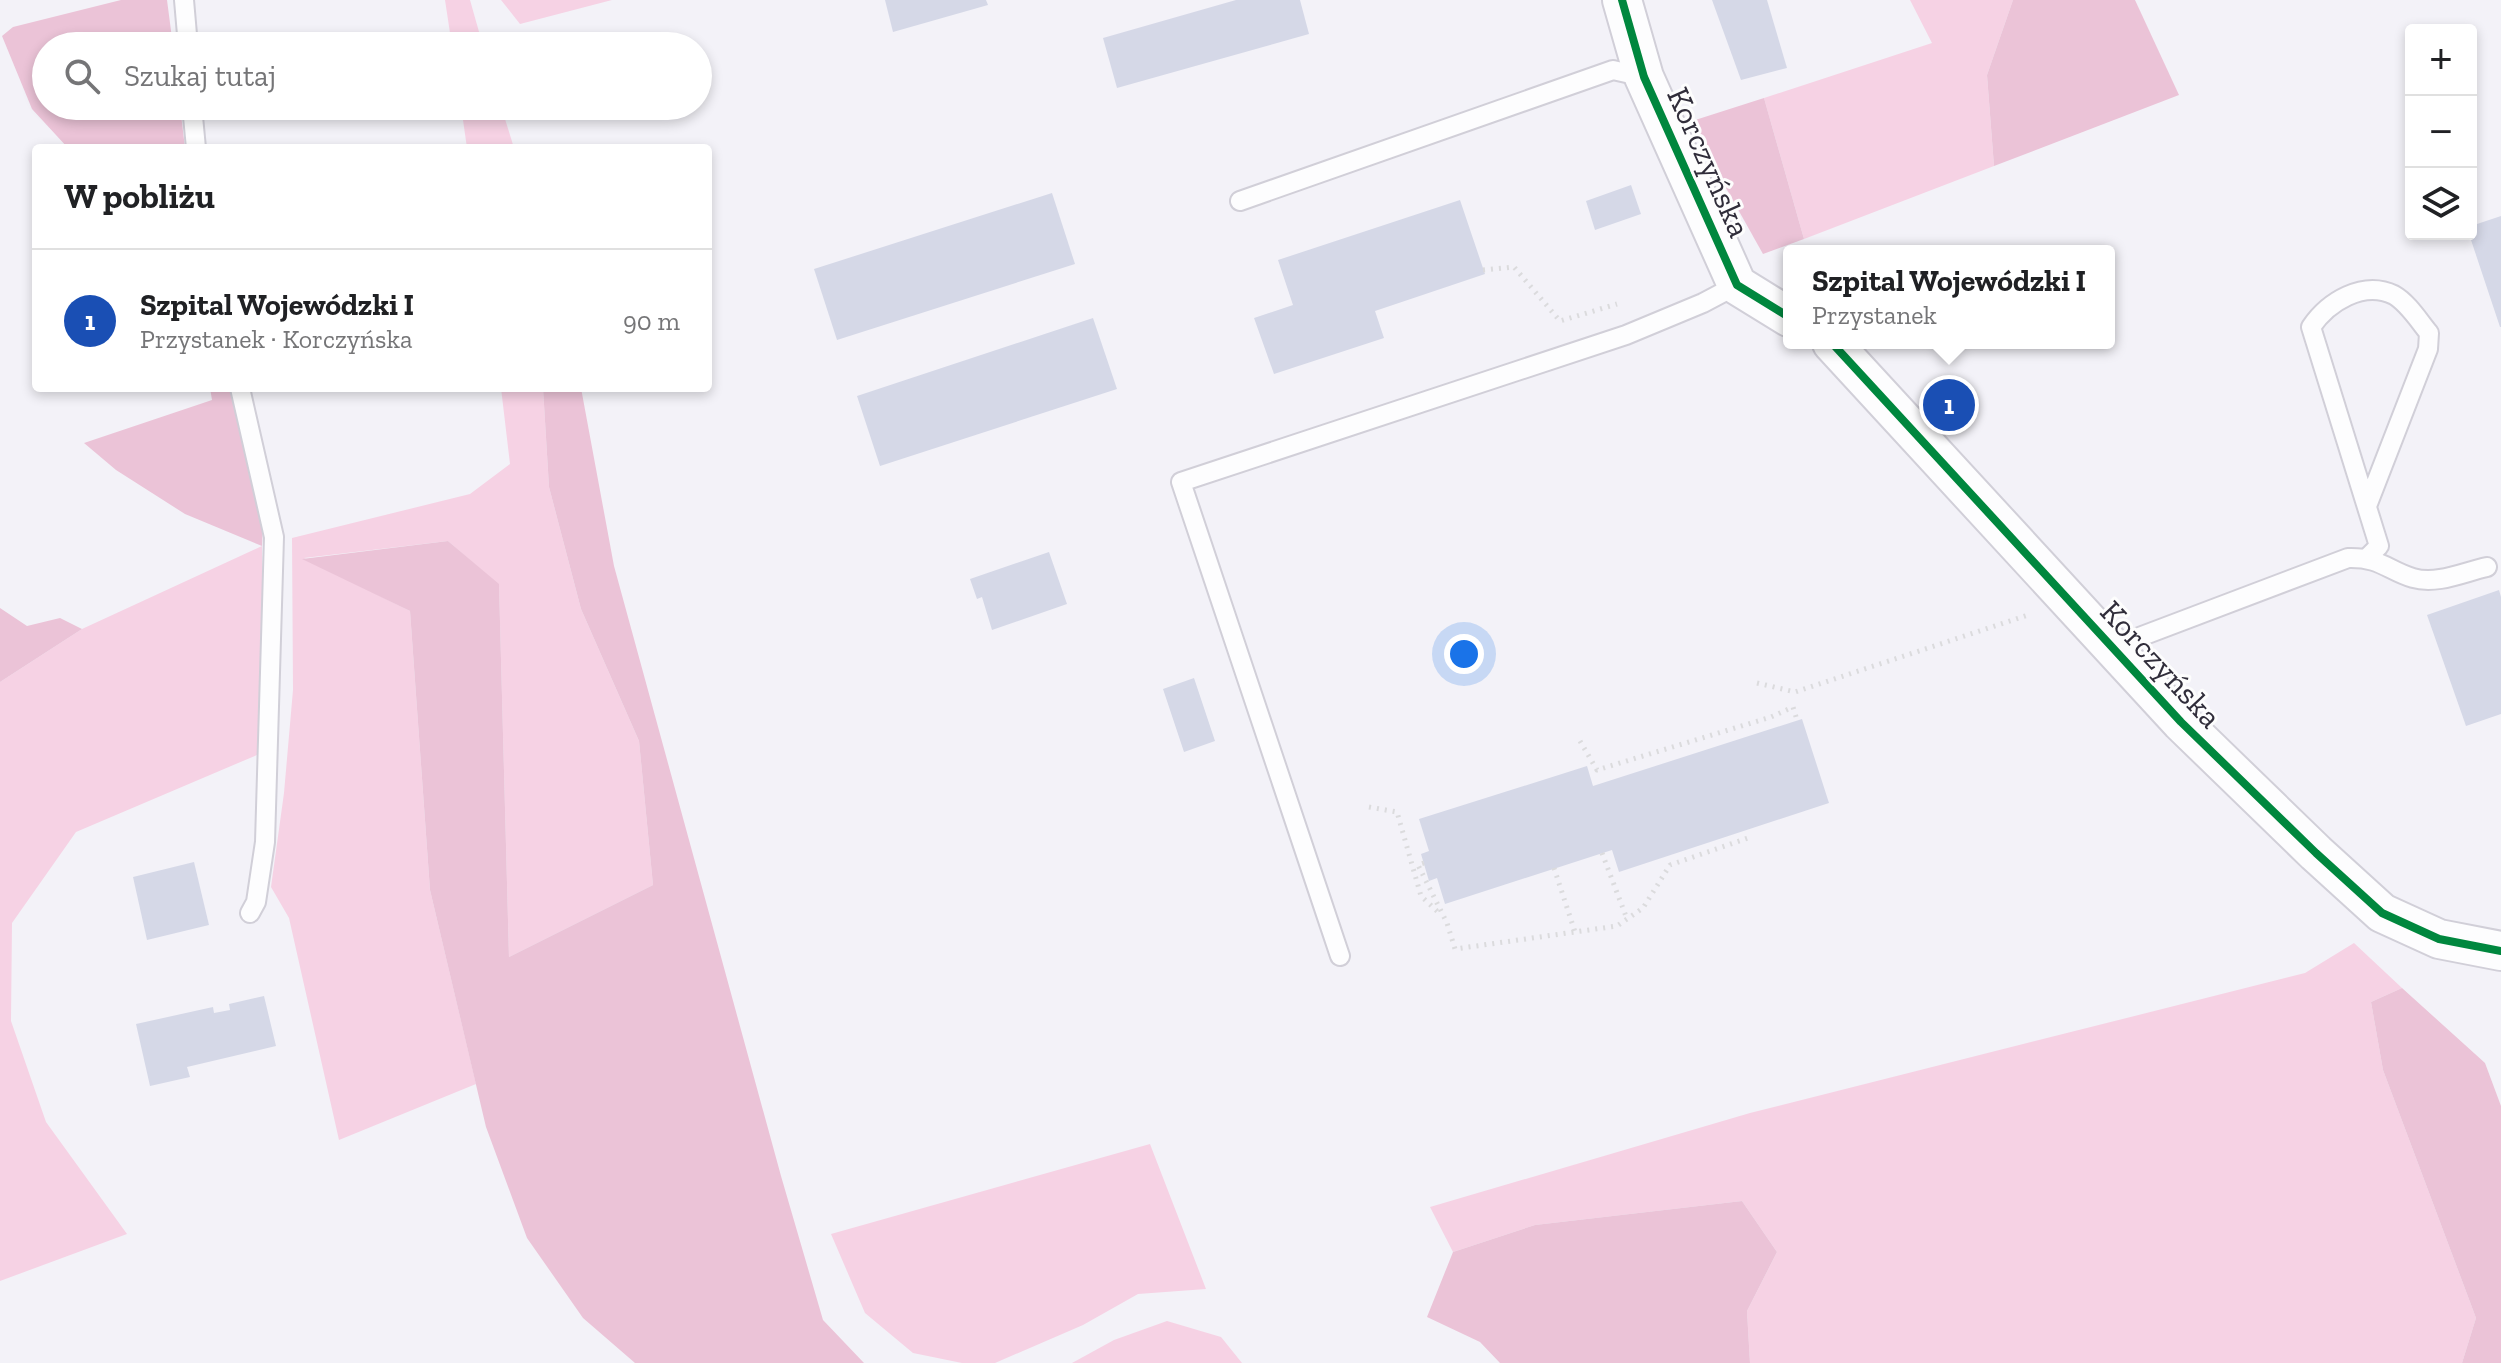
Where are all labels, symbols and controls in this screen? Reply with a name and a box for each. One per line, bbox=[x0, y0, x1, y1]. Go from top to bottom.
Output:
map controls bbox=[2405, 24, 2477, 240]
button: + bbox=[2405, 24, 2477, 96]
search box bbox=[32, 32, 712, 120]
icon: search bbox=[60, 54, 104, 98]
text: Szukaj tutaj bbox=[124, 58, 276, 94]
street label: Korczyńska bbox=[1659, 81, 1759, 243]
button: − bbox=[2405, 96, 2477, 168]
button: layers bbox=[2405, 168, 2477, 240]
text: W pobliżu bbox=[64, 176, 215, 217]
popup bbox=[1783, 245, 2115, 349]
text: Szpital Wojewódzki I bbox=[1812, 263, 2086, 299]
text: Szpital Wojewódzki I bbox=[140, 287, 414, 323]
text: Przystanek bbox=[1812, 299, 1937, 331]
text: 1 bbox=[85, 305, 95, 337]
text: 90 m bbox=[623, 305, 680, 337]
text: Przystanek · Korczyńska bbox=[140, 323, 412, 355]
pin: 1 bbox=[1923, 375, 1975, 435]
street label: Korczyńska bbox=[2093, 593, 2229, 735]
your location bbox=[1444, 634, 1484, 674]

